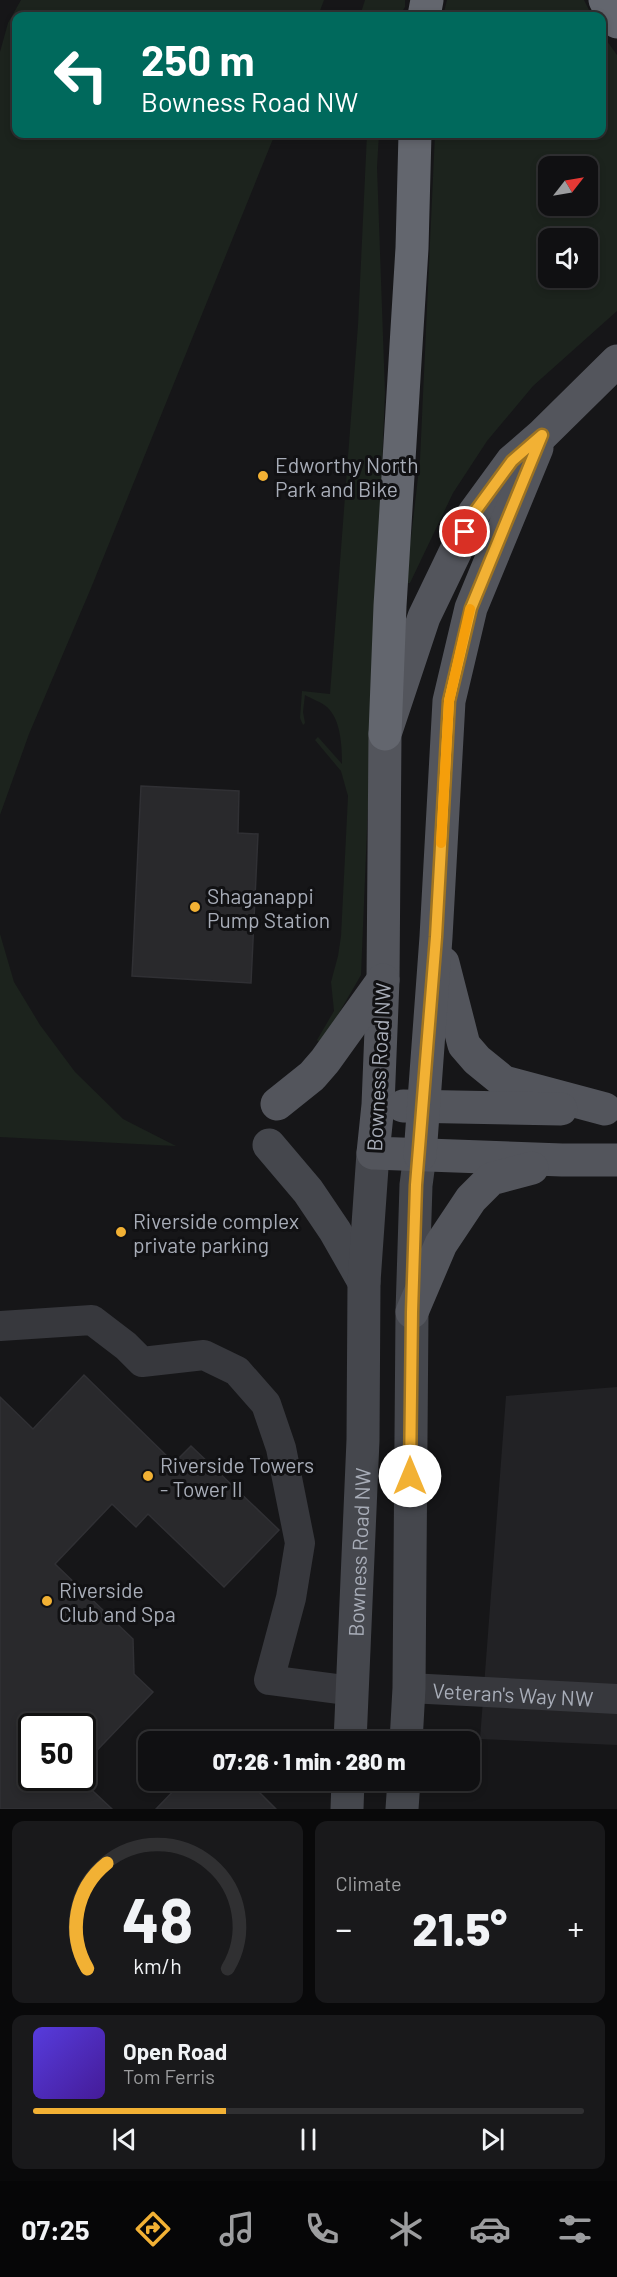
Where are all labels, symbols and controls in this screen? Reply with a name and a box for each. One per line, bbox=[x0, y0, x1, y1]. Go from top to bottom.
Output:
text: 250 m bbox=[141, 34, 255, 84]
icon: left bbox=[42, 36, 120, 114]
text: Bowness Road NW bbox=[141, 85, 358, 117]
north arrow bbox=[538, 156, 598, 216]
map controls bbox=[538, 156, 598, 288]
button: sound bbox=[538, 228, 598, 288]
place label: Edworthy North Park and Bike bbox=[275, 452, 419, 501]
marker: Edworthy North Park and Bike bbox=[256, 469, 270, 483]
pin bbox=[439, 506, 490, 557]
icon: arrive bbox=[448, 515, 481, 548]
place label: Shaganappi Pump Station bbox=[207, 883, 330, 932]
marker: Shaganappi Pump Station bbox=[188, 900, 202, 914]
street label: Bowness Road NW bbox=[361, 982, 395, 1152]
place label: Riverside complex private parking bbox=[133, 1208, 299, 1257]
marker: Riverside complex private parking bbox=[114, 1225, 128, 1239]
position arrow bbox=[378, 1444, 442, 1508]
place label: Riverside Towers - Tower II bbox=[160, 1452, 314, 1501]
street label: Bowness Road NW bbox=[342, 1467, 374, 1637]
marker: Riverside Towers - Tower II bbox=[141, 1469, 155, 1483]
place label: Riverside Club and Spa bbox=[59, 1577, 176, 1626]
marker: Riverside Club and Spa bbox=[40, 1594, 54, 1608]
street label: Veteran's Way NW bbox=[432, 1677, 594, 1710]
speed limit sign: 50 bbox=[18, 1713, 96, 1791]
text: 07:26 · 1 min · 280 m bbox=[212, 1748, 406, 1774]
text: Climate bbox=[336, 1871, 402, 1895]
text: 48 bbox=[121, 1881, 193, 1955]
text: 21.5° bbox=[412, 1901, 507, 1955]
text: − bbox=[336, 1908, 352, 1948]
text: + bbox=[568, 1908, 584, 1948]
text: km/h bbox=[133, 1953, 182, 1978]
text: Open Road bbox=[123, 2038, 227, 2064]
text: Tom Ferris bbox=[123, 2064, 215, 2088]
icon: previous bbox=[108, 2123, 141, 2156]
icon: pause bbox=[292, 2123, 325, 2156]
icon: next bbox=[476, 2123, 509, 2156]
icon: directions bbox=[132, 2208, 174, 2250]
icon: music bbox=[216, 2208, 258, 2250]
icon: phone bbox=[301, 2208, 343, 2250]
icon: climate bbox=[385, 2208, 427, 2250]
icon: car bbox=[469, 2208, 511, 2250]
icon: filters bbox=[554, 2208, 596, 2250]
text: 07:25 bbox=[21, 2213, 89, 2245]

